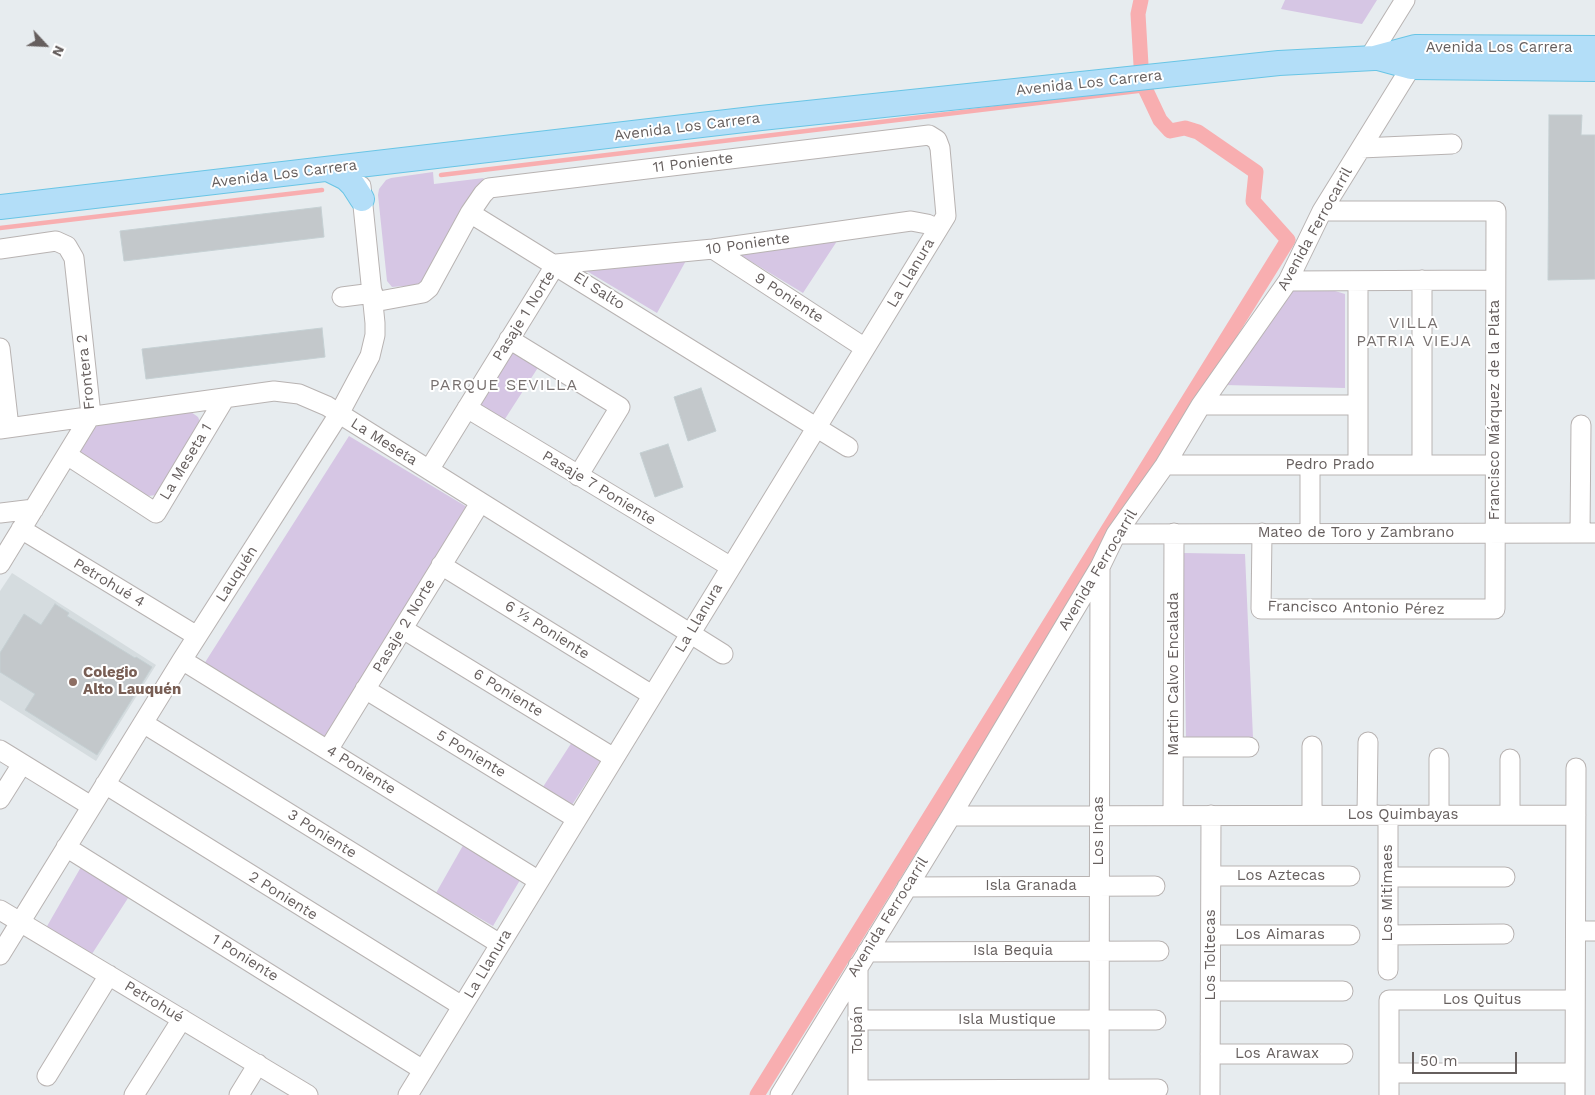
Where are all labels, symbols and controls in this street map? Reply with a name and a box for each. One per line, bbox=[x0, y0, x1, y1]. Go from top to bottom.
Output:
north arrow bbox=[20, 20, 70, 70]
street label: Avenida Los Carrera bbox=[1426, 39, 1572, 57]
text: N bbox=[49, 43, 68, 59]
street label: Avenida Los Carrera bbox=[1015, 66, 1163, 100]
street label: Avenida Los Carrera bbox=[613, 109, 761, 145]
street label: 11 Poniente bbox=[652, 149, 734, 177]
street label: Avenida Los Carrera bbox=[210, 156, 358, 192]
street label: Avenida Ferrocarril bbox=[1274, 164, 1356, 294]
street label: 10 Poniente bbox=[705, 229, 791, 259]
street label: La Llanura bbox=[883, 235, 939, 311]
street label: Pasaje 1 Norte bbox=[489, 267, 559, 365]
street label: El Salto bbox=[570, 268, 628, 314]
street label: 9 Poniente bbox=[751, 269, 827, 327]
street label: Francisco Márquez de la Plata bbox=[1486, 300, 1504, 520]
district label: VILLA PATRIA VIEJA bbox=[1355, 313, 1473, 351]
street label: Frontera 2 bbox=[73, 333, 99, 411]
district label: PARQUE SEVILLA bbox=[428, 375, 580, 395]
street label: La Meseta bbox=[347, 414, 421, 470]
street label: La Meseta 1 bbox=[156, 421, 216, 503]
street label: Pasaje 7 Poniente bbox=[539, 447, 659, 529]
street label: Pedro Prado bbox=[1285, 456, 1375, 474]
street label: Avenida Ferrocarril bbox=[1055, 506, 1141, 634]
street label: Mateo de Toro y Zambrano bbox=[1258, 524, 1454, 542]
street label: Lauquén bbox=[212, 543, 262, 605]
street label: Petrohué 4 bbox=[70, 555, 148, 611]
street label: Pasaje 2 Norte bbox=[369, 576, 439, 676]
street label: La Llanura bbox=[671, 580, 727, 656]
street label: Martin Calvo Encalada bbox=[1165, 592, 1183, 756]
street label: 6 ½ Poniente bbox=[501, 597, 593, 663]
street label: Francisco Antonio Pérez bbox=[1267, 597, 1445, 619]
place label: Colegio Alto Lauquén bbox=[83, 664, 181, 699]
street label: 6 Poniente bbox=[470, 665, 546, 721]
marker: Colegio Alto Lauquén bbox=[67, 676, 79, 688]
street label: 5 Poniente bbox=[433, 726, 509, 782]
street label: 4 Poniente bbox=[323, 742, 399, 798]
street label: Los Incas bbox=[1090, 796, 1108, 866]
street label: 3 Poniente bbox=[284, 806, 360, 862]
street label: Los Quimbayas bbox=[1348, 806, 1458, 824]
street label: Los Mitimaes bbox=[1379, 844, 1397, 942]
street label: Avenida Ferrocarril bbox=[844, 854, 932, 980]
street label: Los Aztecas bbox=[1237, 867, 1325, 885]
street label: 2 Poniente bbox=[245, 868, 321, 924]
street label: Isla Granada bbox=[985, 877, 1077, 895]
street label: Los Toltecas bbox=[1202, 909, 1220, 1001]
street label: La Llanura bbox=[460, 926, 516, 1002]
street label: Los Aimaras bbox=[1235, 926, 1325, 944]
street label: 1 Poniente bbox=[208, 930, 282, 986]
street label: Isla Bequia bbox=[973, 942, 1053, 960]
street label: Petrohué bbox=[121, 977, 187, 1027]
street label: Los Quitus bbox=[1443, 991, 1521, 1009]
street label: Tolpán bbox=[849, 1006, 867, 1054]
street label: Isla Mustique bbox=[958, 1011, 1056, 1029]
scale bar bbox=[1415, 1042, 1520, 1074]
street label: Los Arawax bbox=[1235, 1045, 1319, 1063]
text: 50 m bbox=[1420, 1052, 1457, 1070]

